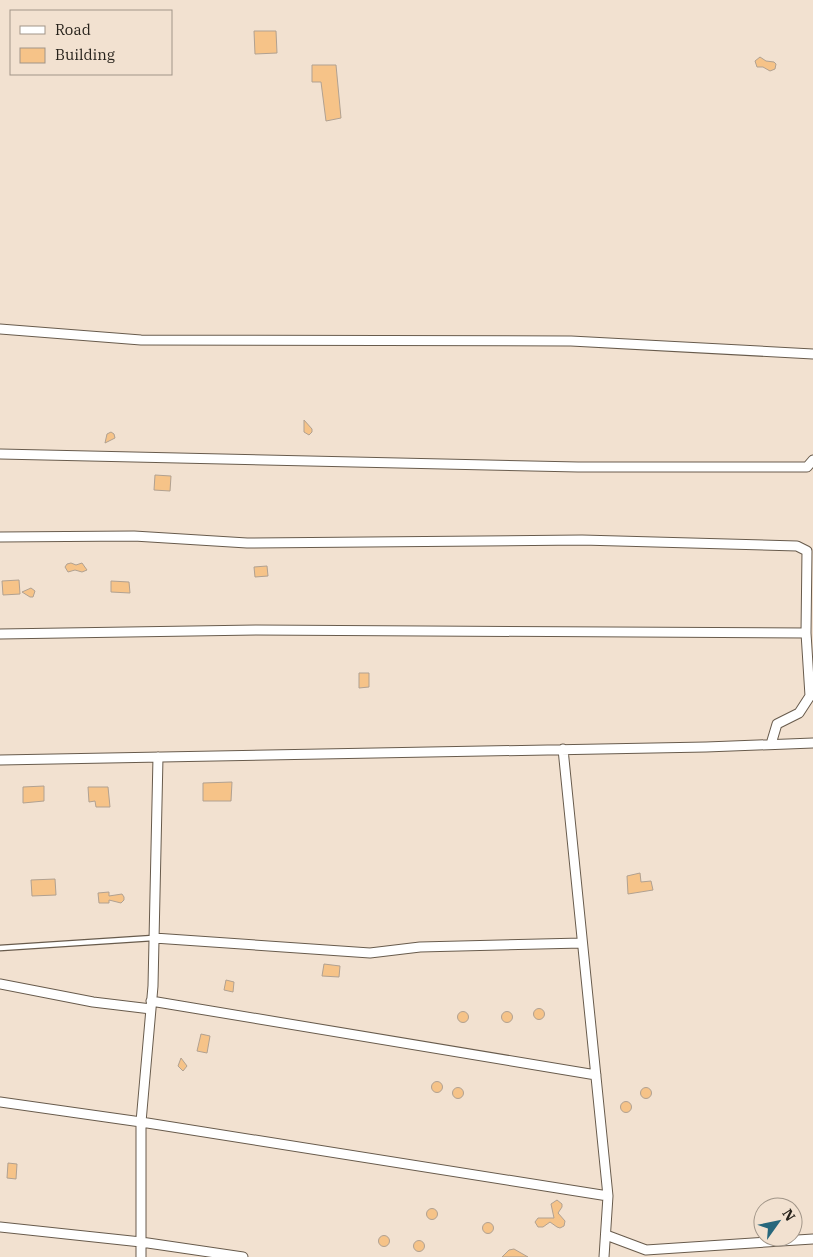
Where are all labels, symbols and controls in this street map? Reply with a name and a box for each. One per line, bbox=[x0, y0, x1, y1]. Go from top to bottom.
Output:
legend bbox=[10, 10, 172, 75]
text: Road bbox=[55, 20, 91, 39]
text: Building bbox=[55, 45, 115, 64]
north arrow bbox=[753, 1197, 803, 1247]
text: N bbox=[778, 1205, 799, 1224]

